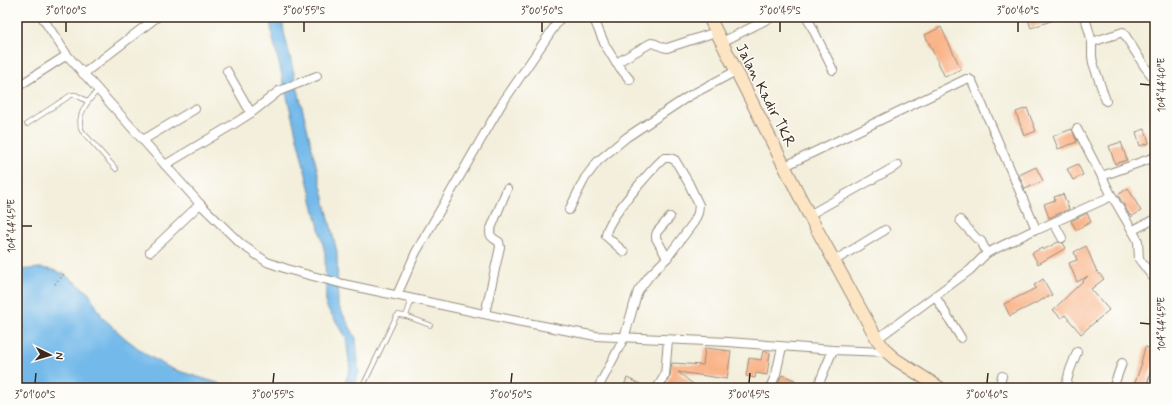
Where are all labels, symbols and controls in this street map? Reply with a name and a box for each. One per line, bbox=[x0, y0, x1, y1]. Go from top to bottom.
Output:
text: 3°01'00"S bbox=[46, 4, 87, 18]
text: 3°00'55"S bbox=[283, 4, 325, 18]
text: 3°00'50"S bbox=[521, 4, 564, 18]
text: 3°00'45"S bbox=[759, 4, 801, 18]
text: 3°00'40"S bbox=[997, 4, 1039, 18]
street label: Jalan Kadir TKR bbox=[730, 40, 800, 151]
text: 104°44'40"E bbox=[1155, 58, 1169, 112]
text: 104°44'45"E bbox=[5, 199, 19, 253]
text: 104°44'45"E bbox=[1155, 297, 1169, 351]
north arrow bbox=[30, 335, 70, 375]
text: N bbox=[52, 352, 66, 360]
text: 3°01'00"S bbox=[15, 388, 56, 402]
text: 3°00'55"S bbox=[252, 388, 294, 402]
text: 3°00'50"S bbox=[490, 388, 533, 402]
text: 3°00'45"S bbox=[728, 388, 770, 402]
text: 3°00'40"S bbox=[966, 388, 1008, 402]

